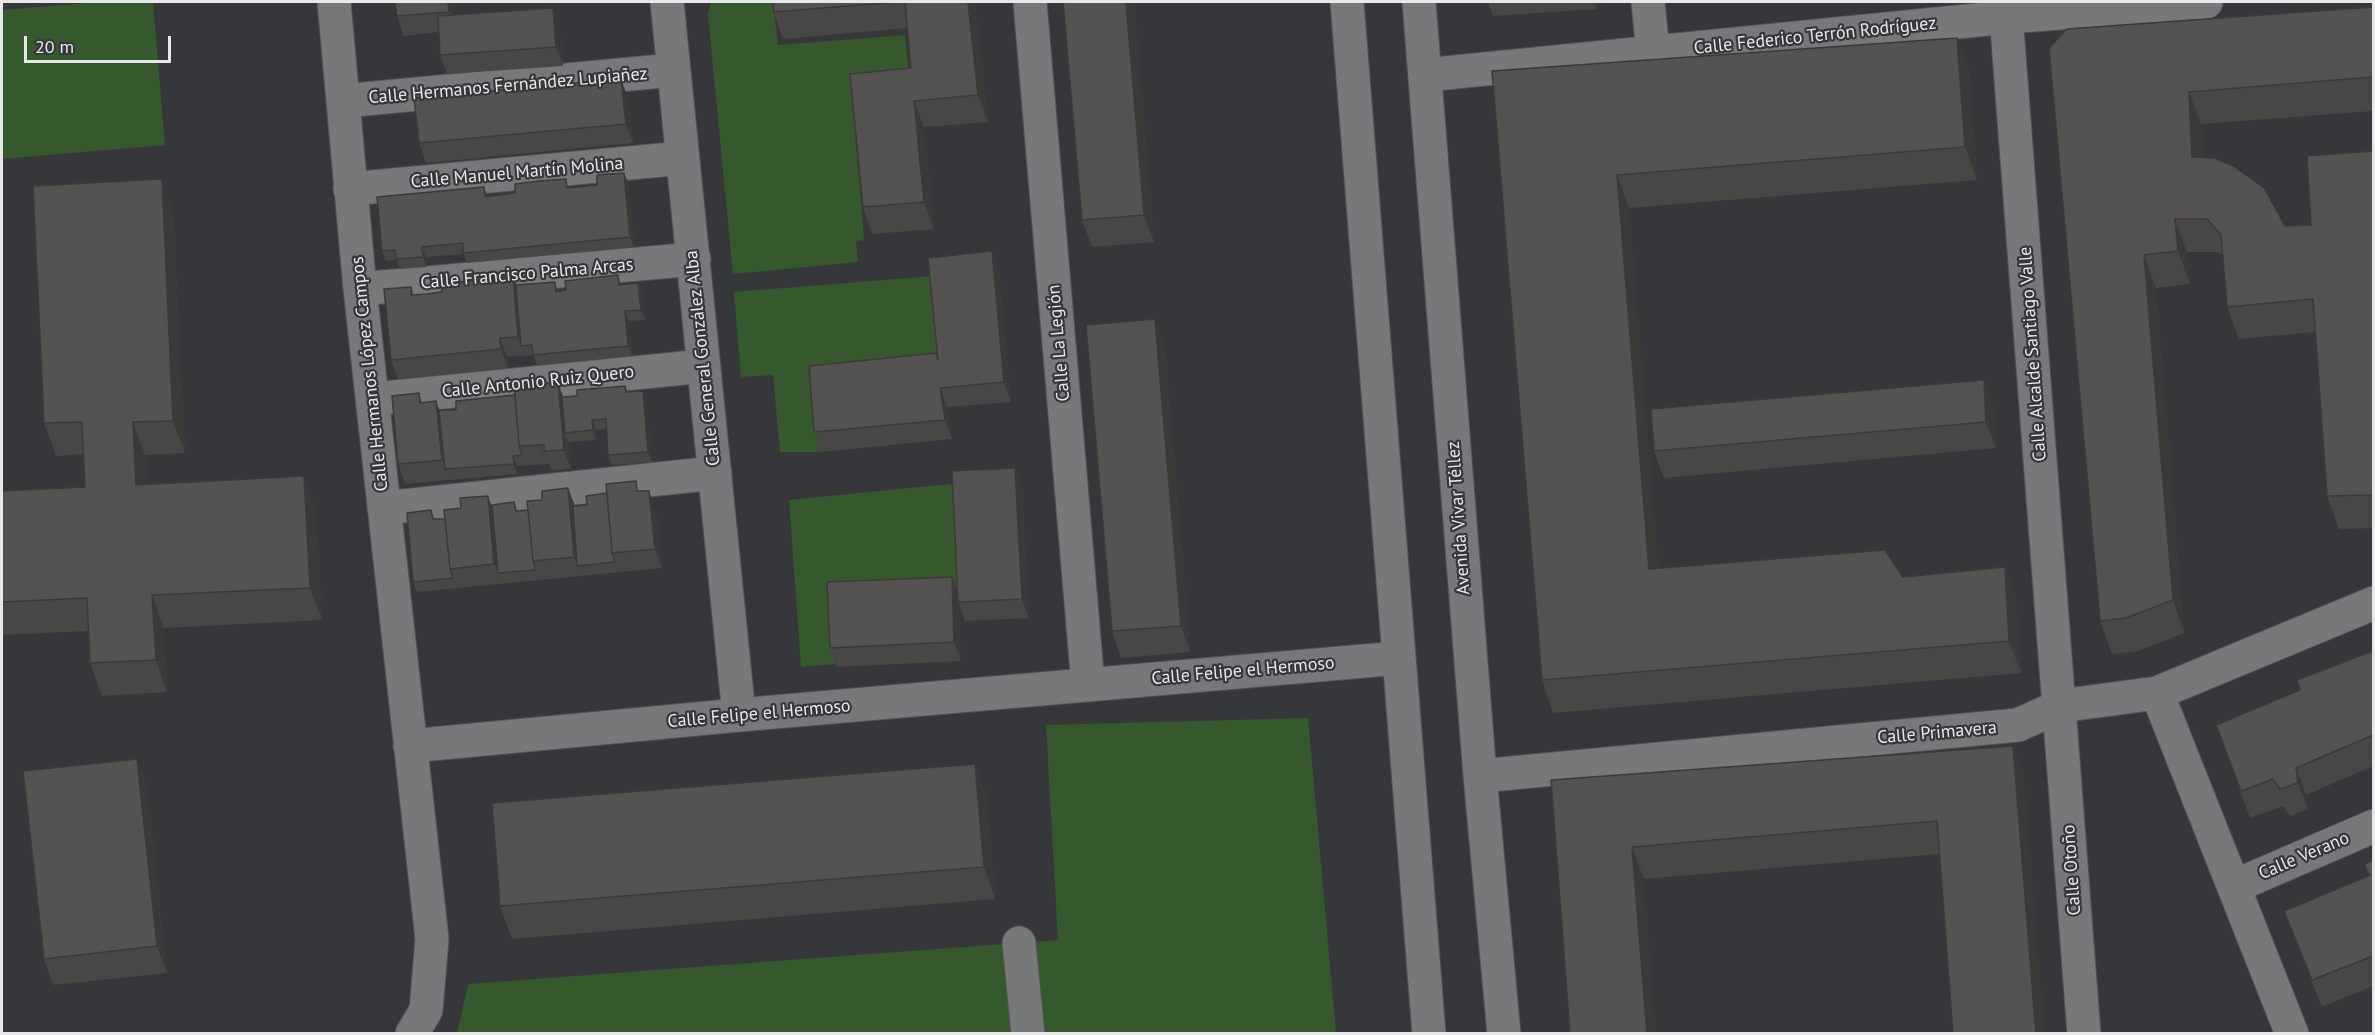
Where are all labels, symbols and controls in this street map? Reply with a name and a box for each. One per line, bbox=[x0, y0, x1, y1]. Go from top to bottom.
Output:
street label: Calle Federico Terrón Rodríguez bbox=[1693, 13, 1937, 59]
scale bar bbox=[27, 24, 174, 62]
text: 20 m bbox=[35, 35, 74, 58]
street label: Calle Hermanos Fernández Lupiañez bbox=[368, 63, 648, 109]
street label: Calle Manuel Martín Molina bbox=[410, 153, 624, 193]
street label: Calle Alcalde Santiago Valle bbox=[2015, 246, 2051, 462]
street label: Calle General González Alba bbox=[681, 249, 725, 467]
street label: Calle Francisco Palma Arcas bbox=[420, 254, 634, 294]
street label: Calle Hermanos López Campos bbox=[347, 255, 393, 493]
street label: Calle La Legión bbox=[1043, 284, 1075, 402]
street label: Calle Antonio Ruiz Quero bbox=[441, 361, 635, 403]
street label: Avenida Vivar Téllez bbox=[1443, 440, 1475, 596]
street label: Calle Felipe el Hermoso bbox=[1151, 652, 1335, 690]
street label: Calle Felipe el Hermoso bbox=[667, 695, 851, 733]
street label: Calle Primavera bbox=[1876, 717, 1998, 749]
street label: Calle Otoño bbox=[2058, 824, 2086, 916]
street label: Calle Verano bbox=[2255, 827, 2353, 885]

